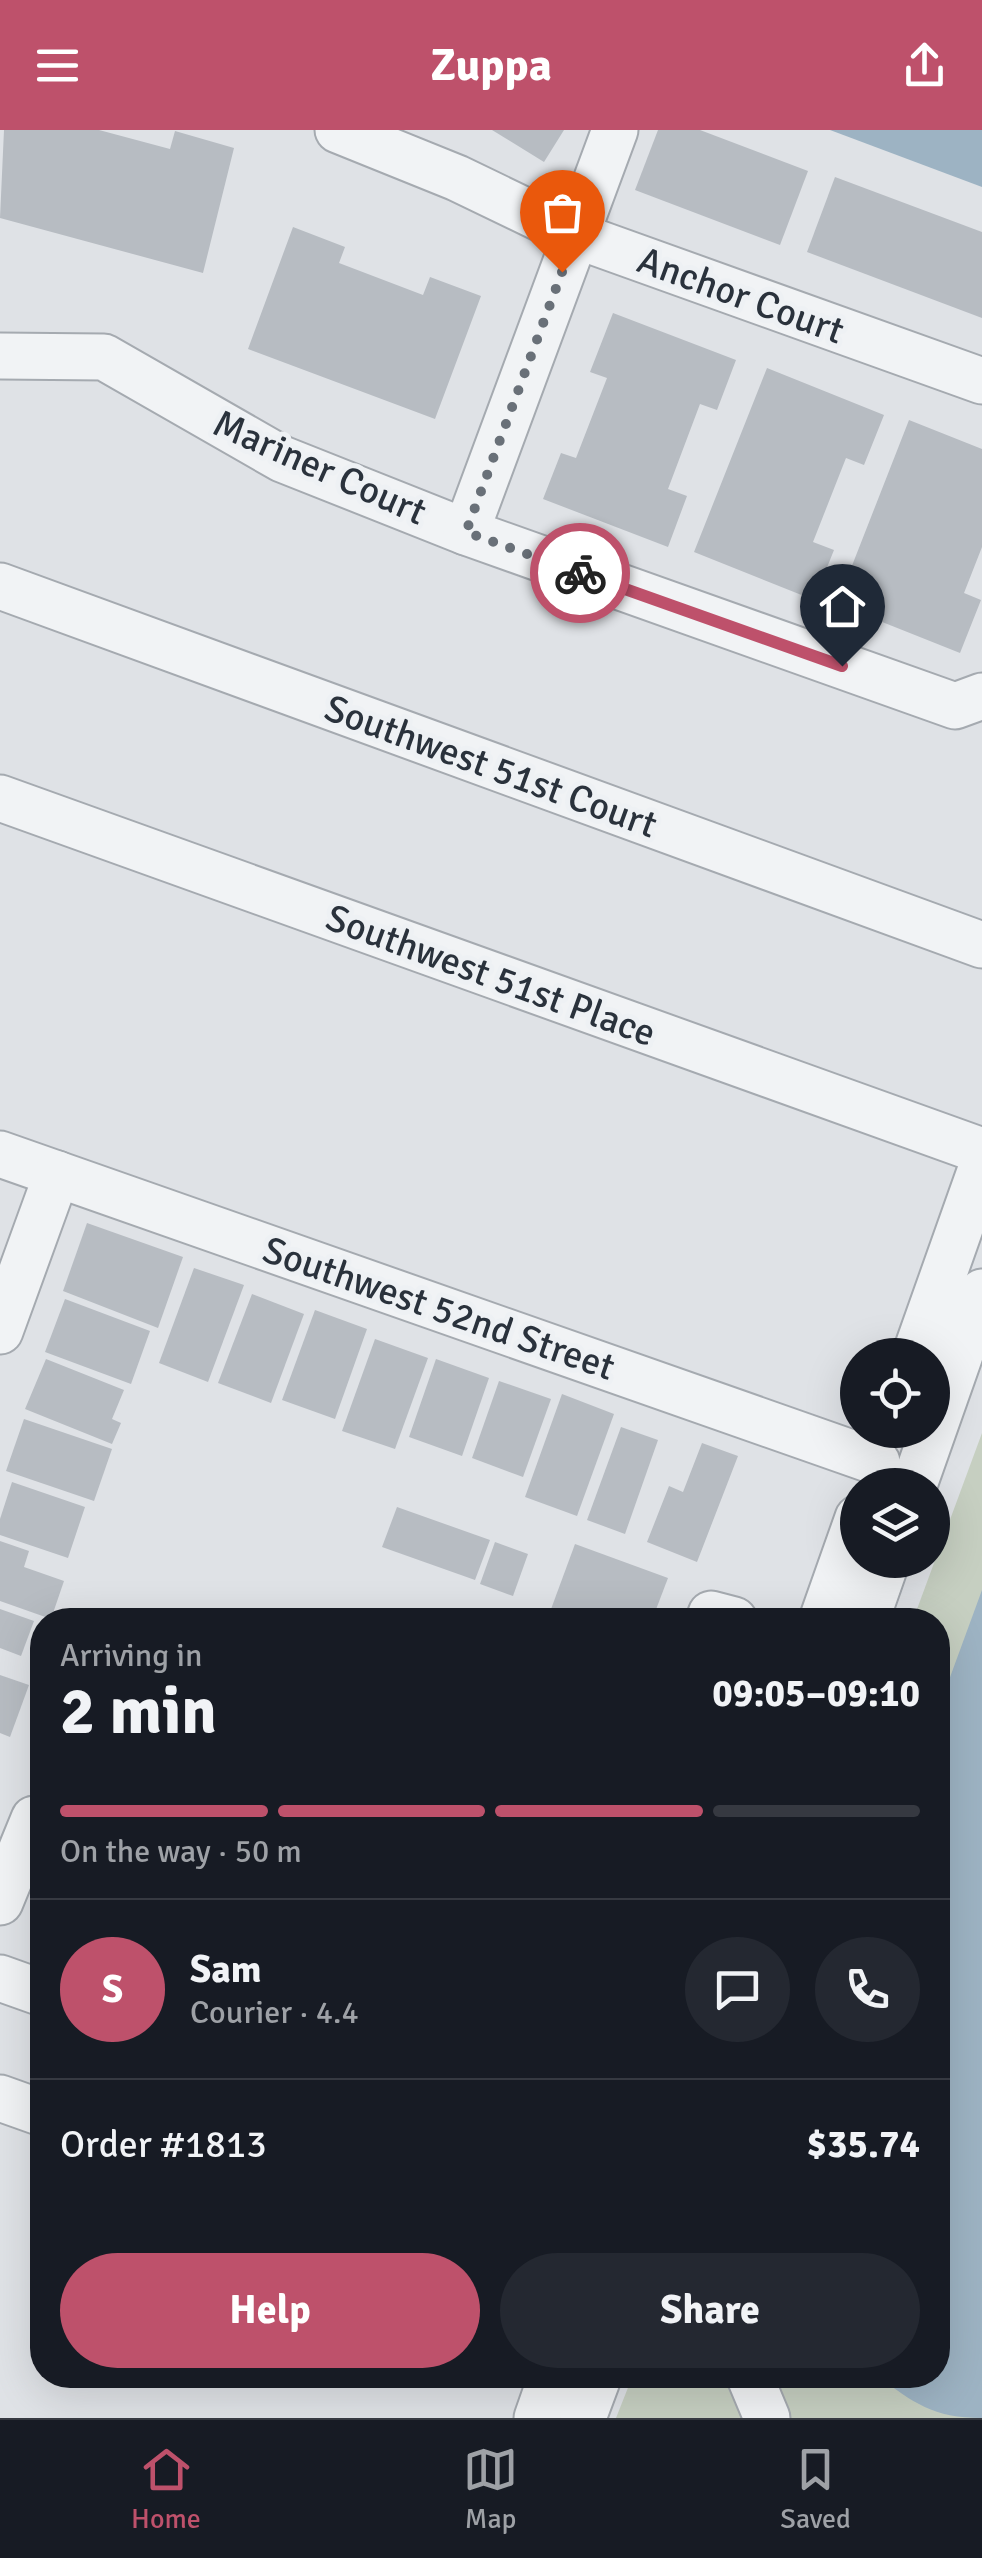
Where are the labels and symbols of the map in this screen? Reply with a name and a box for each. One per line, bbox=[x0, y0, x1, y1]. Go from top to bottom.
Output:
pin bbox=[520, 170, 605, 273]
street label: Anchor Court bbox=[631, 236, 850, 354]
street label: Mariner Court bbox=[206, 400, 434, 535]
courier bbox=[530, 523, 630, 623]
pin bbox=[800, 564, 885, 667]
street label: Southwest 51st Court bbox=[318, 685, 663, 848]
street label: Southwest 51st Place bbox=[320, 894, 662, 1057]
street label: Southwest 52nd Street bbox=[257, 1226, 621, 1391]

